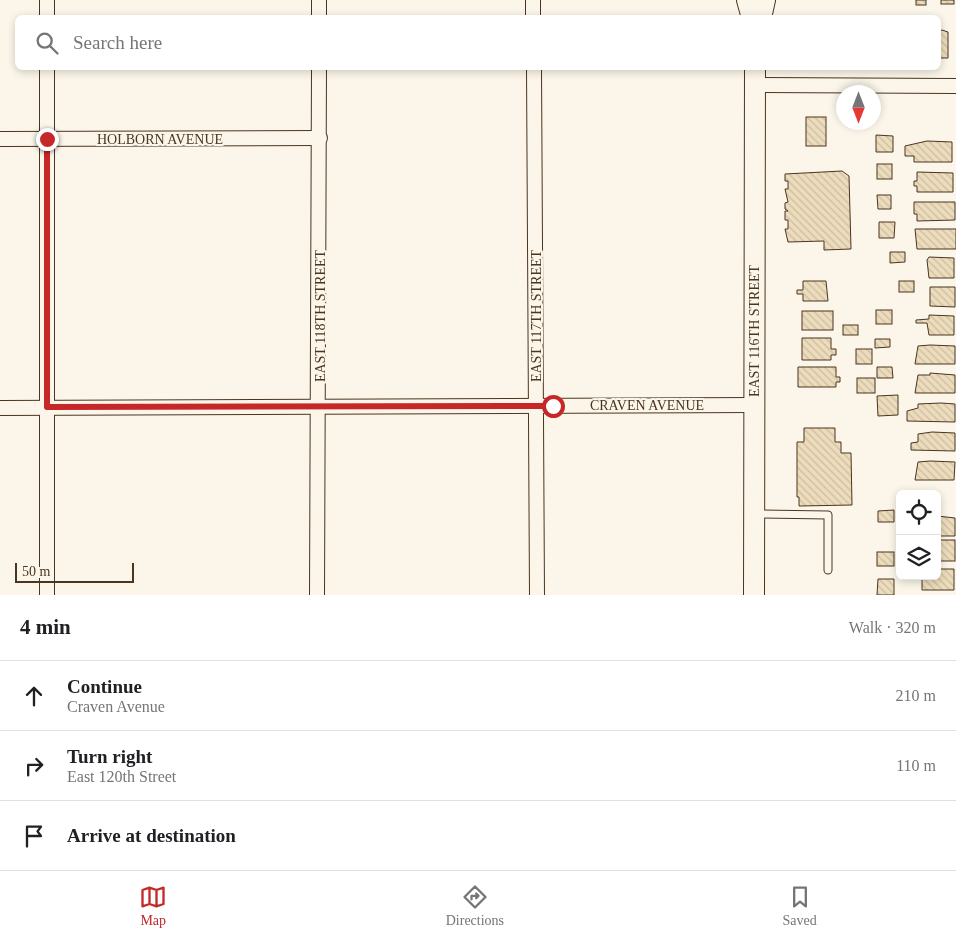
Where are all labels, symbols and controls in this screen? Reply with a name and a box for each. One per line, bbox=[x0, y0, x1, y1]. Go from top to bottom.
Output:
search box bbox=[15, 15, 941, 70]
icon: search bbox=[33, 29, 61, 57]
text: Search here bbox=[73, 32, 162, 53]
north arrow bbox=[836, 85, 881, 130]
route end bbox=[36, 128, 59, 151]
street label: HOLBORN AVENUE bbox=[97, 132, 223, 147]
street label: EAST 118TH STREET bbox=[313, 249, 328, 382]
street label: EAST 117TH STREET bbox=[529, 249, 544, 382]
street label: EAST 116TH STREET bbox=[747, 264, 762, 397]
route start bbox=[542, 395, 565, 418]
street label: CRAVEN AVENUE bbox=[590, 398, 704, 413]
map controls bbox=[896, 490, 941, 580]
button: locate bbox=[896, 490, 941, 535]
button: layers bbox=[896, 535, 941, 580]
scale bar bbox=[15, 560, 134, 583]
text: 50 m bbox=[22, 564, 50, 579]
text: 4 min bbox=[20, 615, 71, 639]
text: Walk · 320 m bbox=[849, 619, 936, 636]
text: Continue bbox=[67, 676, 142, 697]
icon: ahead bbox=[20, 682, 48, 710]
text: 210 m bbox=[896, 687, 936, 704]
text: Craven Avenue bbox=[67, 698, 165, 715]
text: Turn right bbox=[67, 746, 152, 767]
icon: right bbox=[20, 752, 48, 780]
text: 110 m bbox=[896, 757, 936, 774]
text: East 120th Street bbox=[67, 768, 176, 785]
icon: arrive bbox=[20, 822, 48, 850]
text: Arrive at destination bbox=[67, 825, 236, 846]
tab: Map bbox=[139, 883, 167, 929]
tab: Directions bbox=[446, 883, 504, 929]
tab: Saved bbox=[783, 883, 817, 929]

